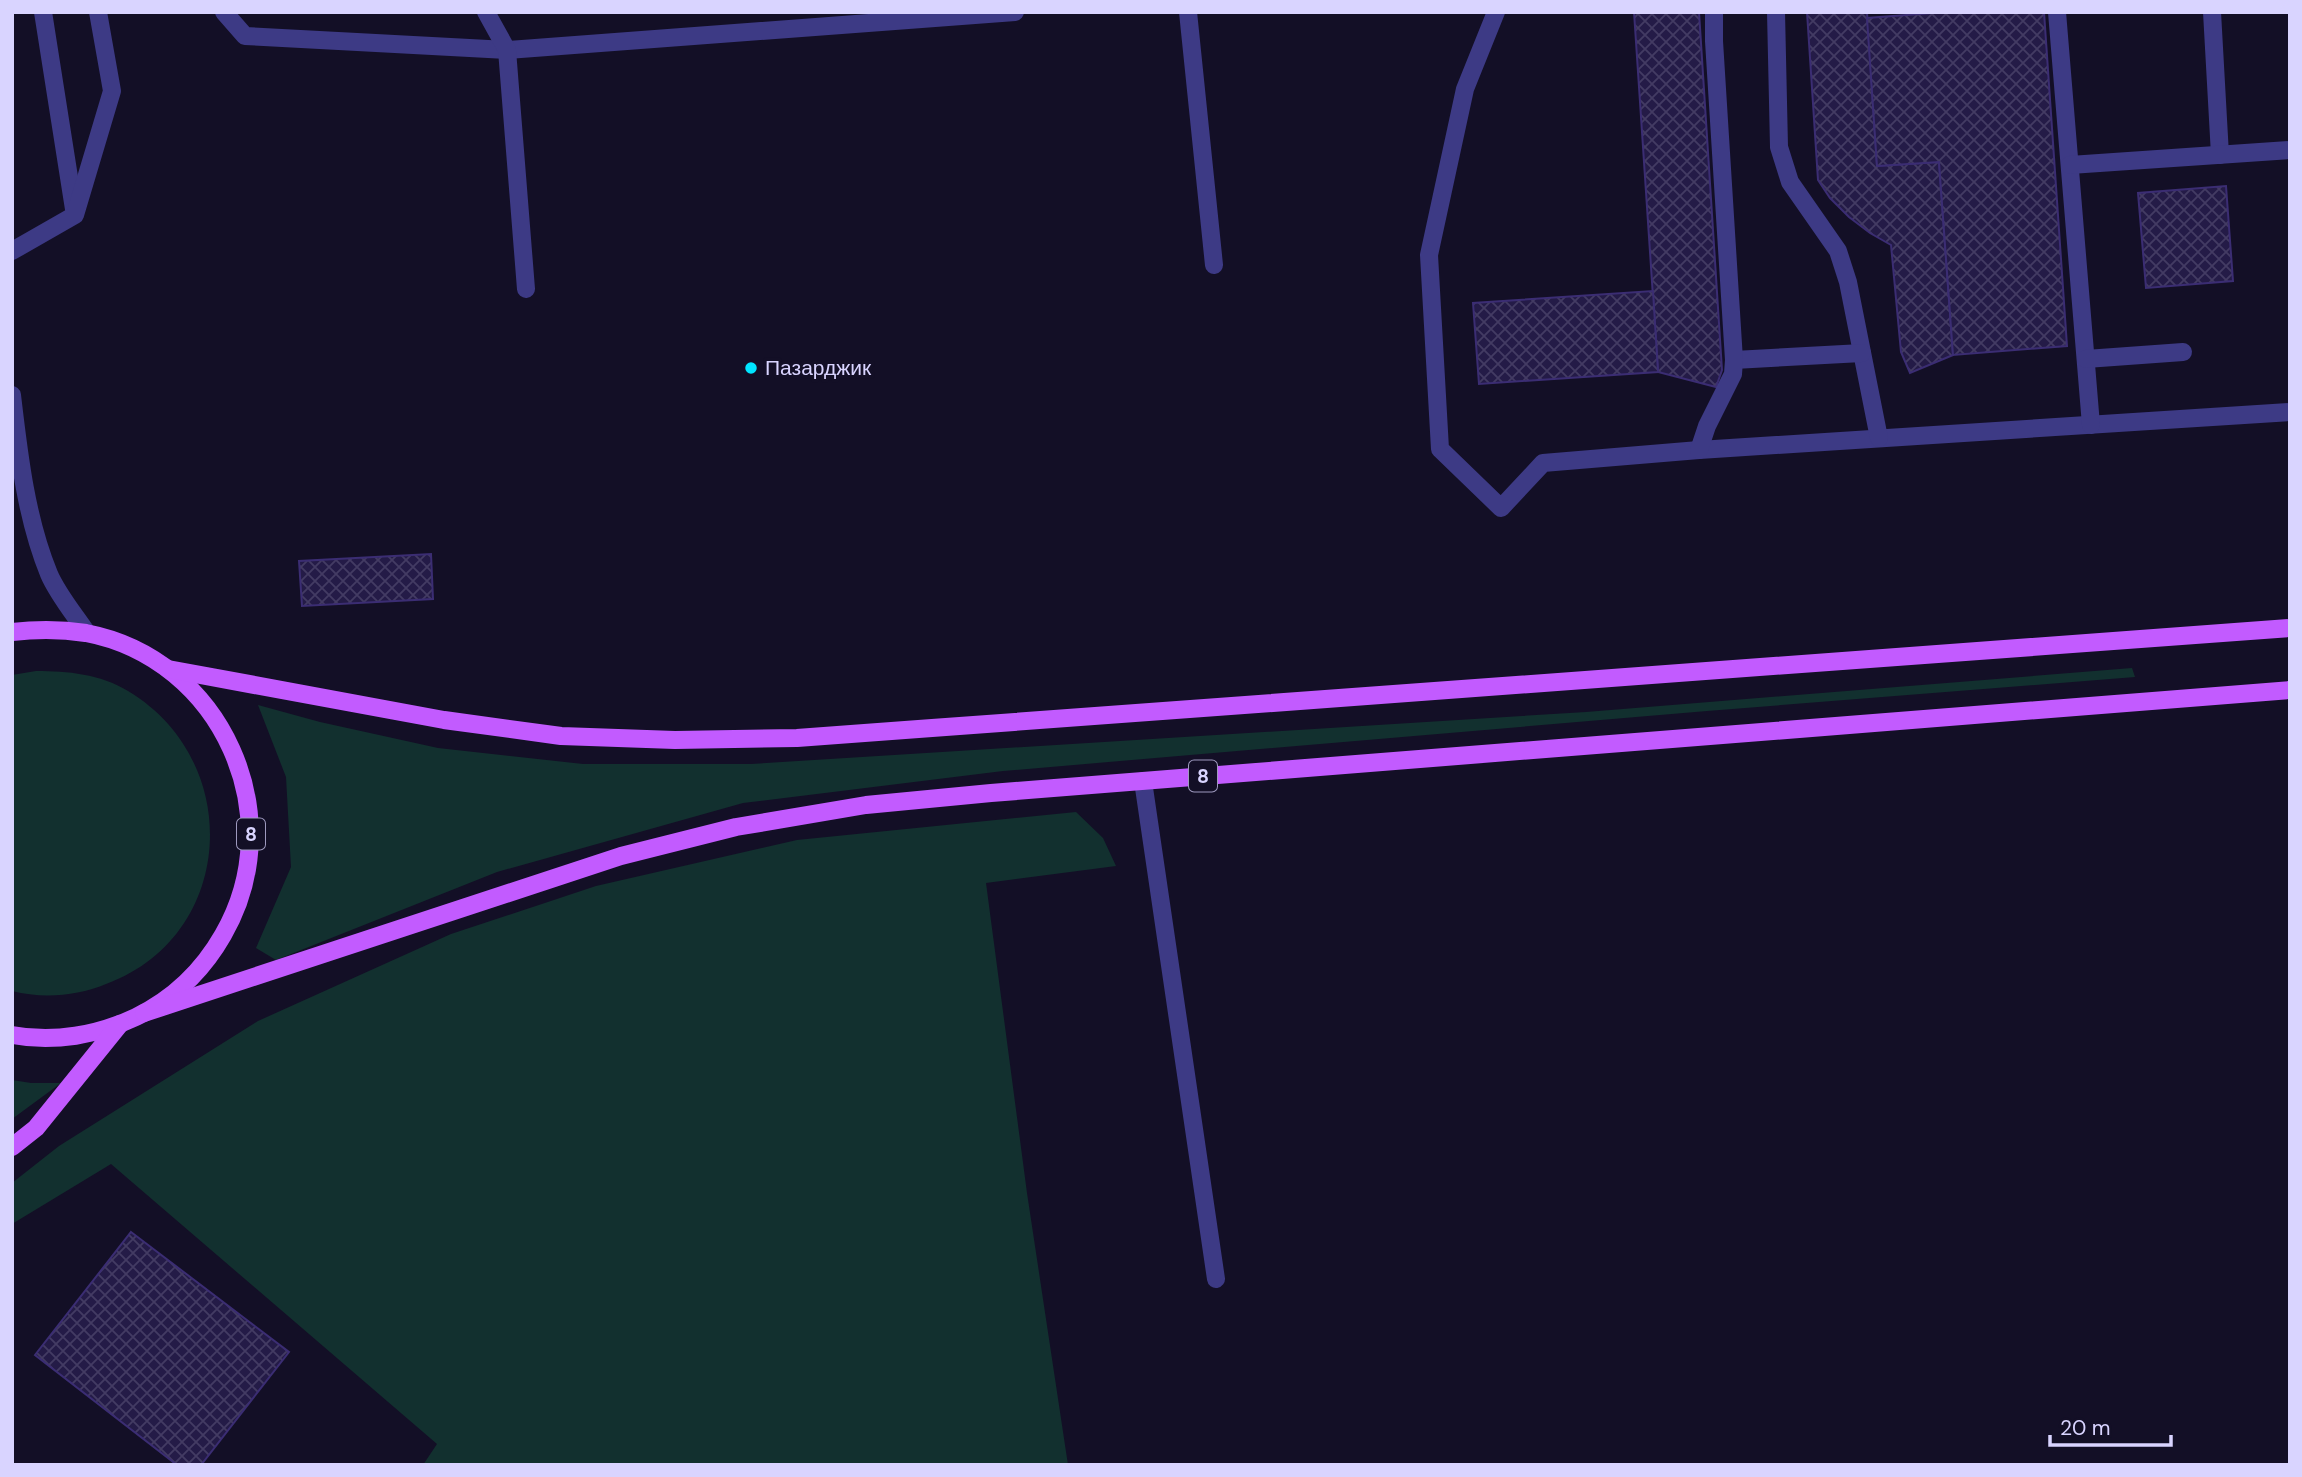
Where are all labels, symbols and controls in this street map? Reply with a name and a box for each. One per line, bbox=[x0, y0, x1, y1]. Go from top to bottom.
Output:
place label: Пазарджик bbox=[765, 354, 872, 382]
marker: Пазарджик bbox=[743, 360, 759, 376]
road number: 8 bbox=[1189, 761, 1217, 792]
road number: 8 bbox=[237, 818, 265, 849]
scale bar bbox=[2050, 1404, 2171, 1448]
text: 20 m bbox=[2060, 1414, 2111, 1442]

